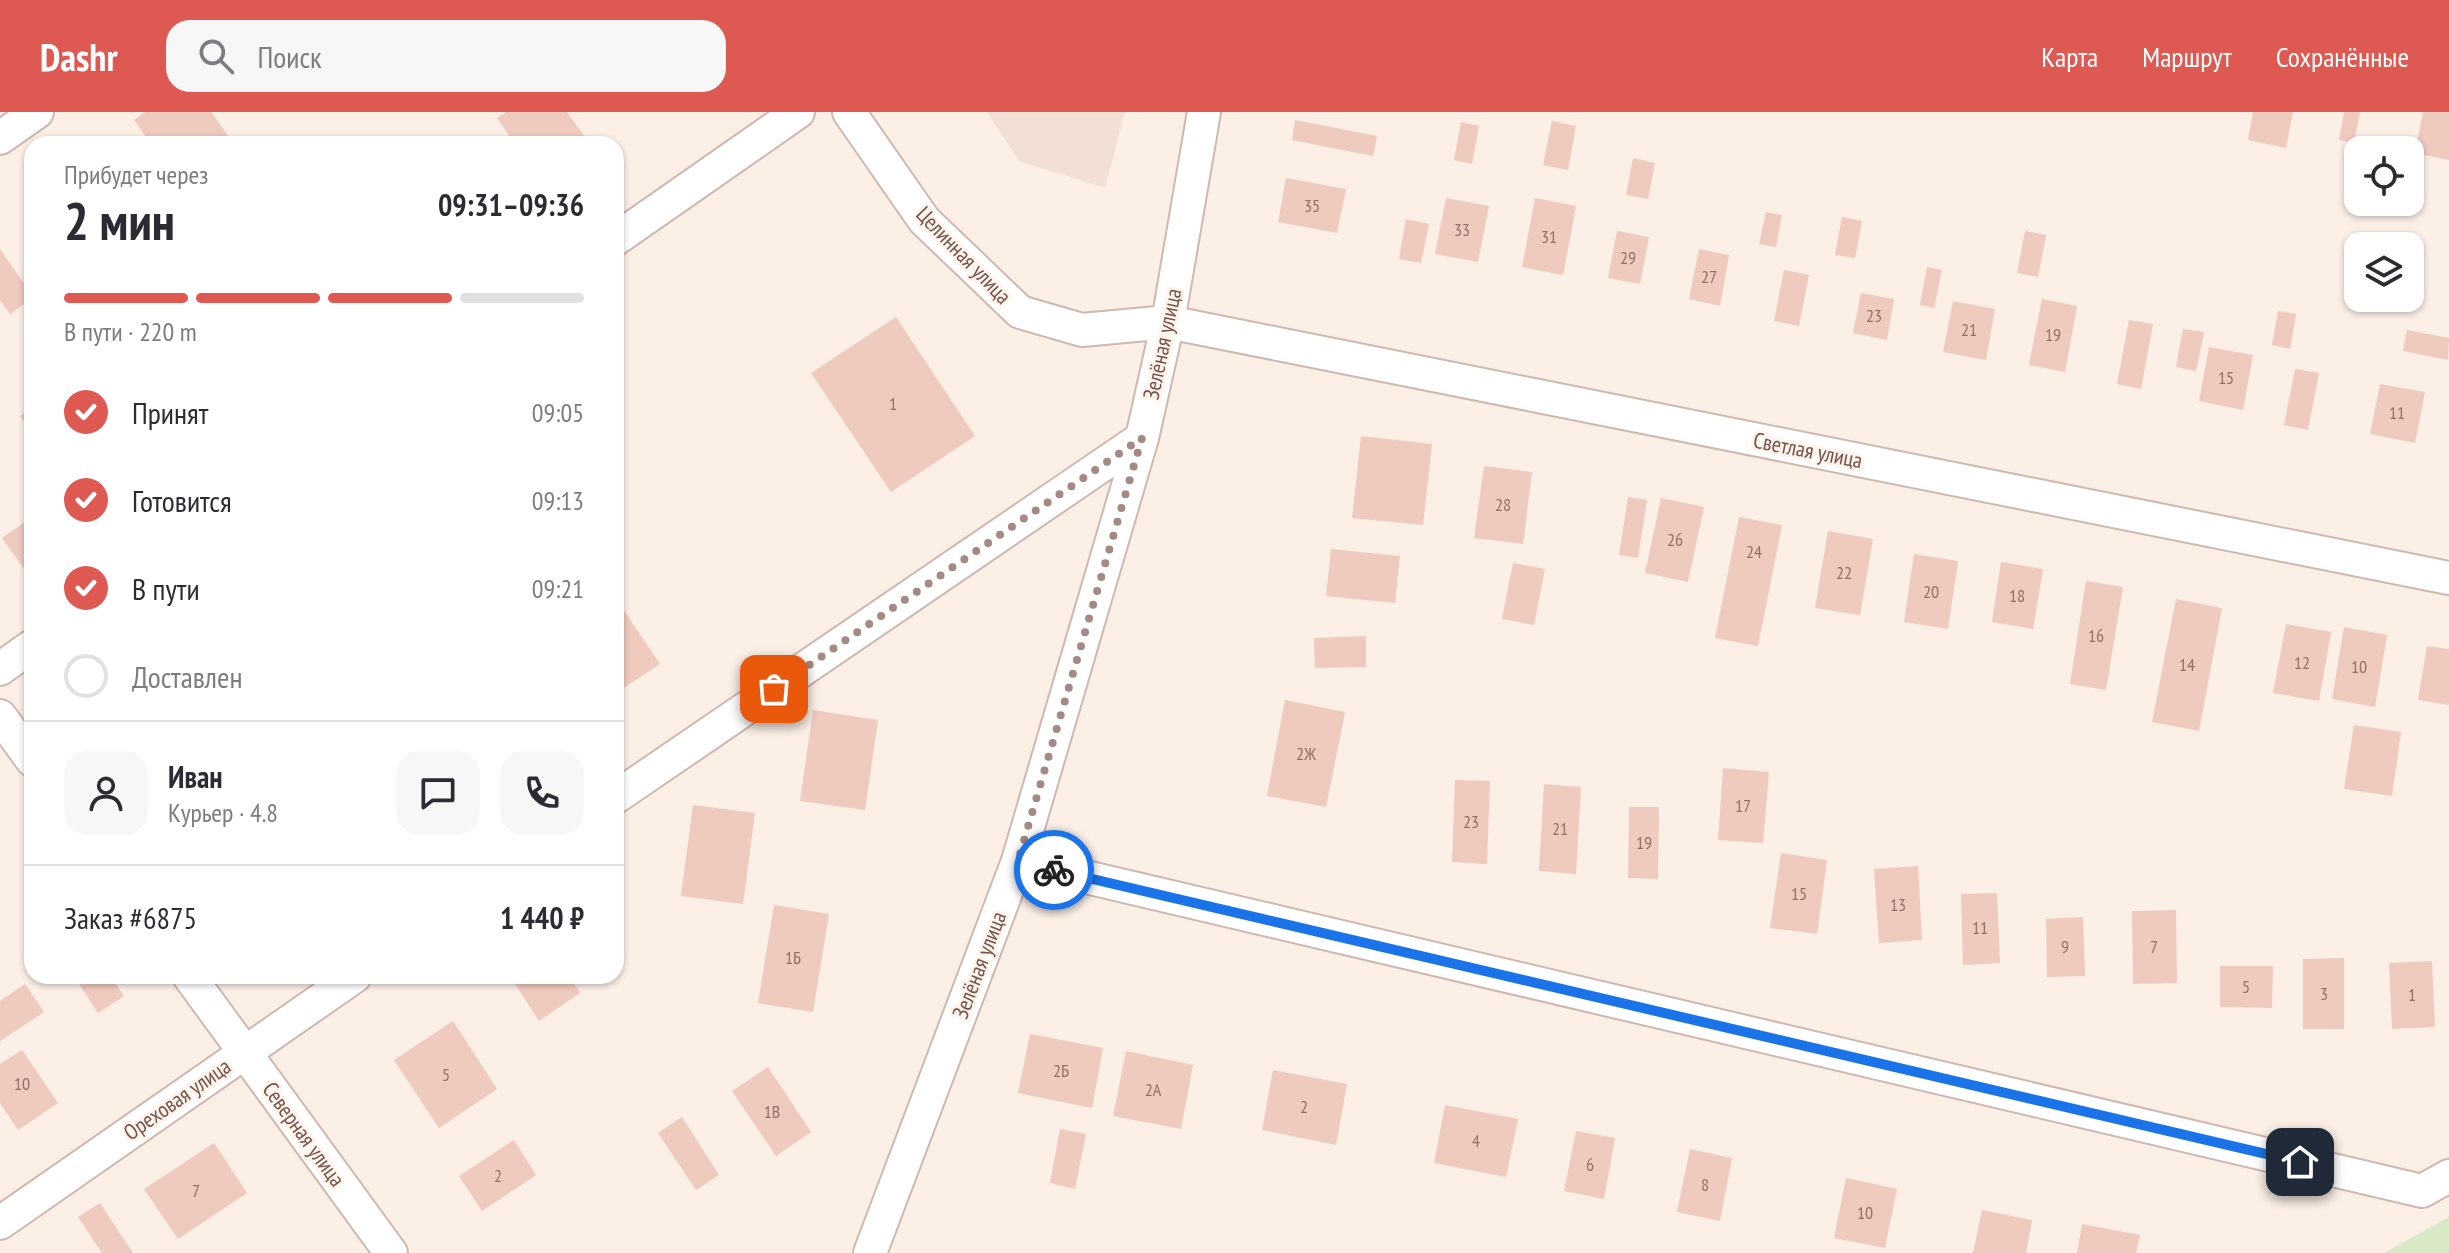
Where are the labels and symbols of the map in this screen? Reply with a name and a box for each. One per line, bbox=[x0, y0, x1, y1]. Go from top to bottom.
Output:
house number: 35 bbox=[1304, 194, 1320, 217]
street label: Целинная улица bbox=[910, 200, 1018, 310]
house number: 33 bbox=[1454, 218, 1470, 241]
house number: 31 bbox=[1541, 225, 1557, 248]
house number: 29 bbox=[1620, 246, 1636, 269]
house number: 27 bbox=[1701, 265, 1717, 288]
street label: Зелёная улица bbox=[1137, 286, 1187, 402]
house number: 23 bbox=[1866, 304, 1882, 327]
house number: 21 bbox=[1961, 318, 1977, 341]
house number: 19 bbox=[2045, 323, 2061, 346]
house number: 15 bbox=[2218, 366, 2234, 389]
house number: 1 bbox=[889, 392, 897, 415]
house number: 11 bbox=[2389, 401, 2405, 424]
street label: Светлая улица bbox=[1751, 426, 1865, 474]
house number: 28 bbox=[1495, 493, 1511, 516]
house number: 26 bbox=[1667, 528, 1683, 551]
house number: 24 bbox=[1746, 540, 1762, 563]
house number: 22 bbox=[1836, 561, 1852, 584]
house number: 20 bbox=[1923, 580, 1939, 603]
house number: 18 bbox=[2009, 584, 2025, 607]
house number: 16 bbox=[2088, 624, 2104, 647]
house number: 12 bbox=[2294, 651, 2310, 674]
house number: 14 bbox=[2179, 653, 2195, 676]
pin bbox=[740, 655, 808, 723]
house number: 10 bbox=[2351, 655, 2367, 678]
house number: 2Ж bbox=[1296, 742, 1316, 765]
house number: 17 bbox=[1735, 794, 1751, 817]
house number: 23 bbox=[1463, 810, 1479, 833]
house number: 21 bbox=[1552, 817, 1568, 840]
courier bbox=[1014, 830, 1094, 910]
house number: 19 bbox=[1636, 831, 1652, 854]
house number: 15 bbox=[1791, 882, 1807, 905]
house number: 13 bbox=[1890, 893, 1906, 916]
street label: Зелёная улица bbox=[946, 907, 1012, 1023]
house number: 11 bbox=[1972, 916, 1988, 939]
house number: 9 bbox=[2061, 935, 2069, 958]
house number: 7 bbox=[2150, 935, 2158, 958]
house number: 1Б bbox=[785, 946, 801, 969]
house number: 5 bbox=[2242, 975, 2250, 998]
house number: 3 bbox=[2320, 982, 2328, 1005]
house number: 1 bbox=[2408, 983, 2416, 1006]
street label: Ореховая улица bbox=[118, 1052, 236, 1146]
house number: 2Б bbox=[1053, 1059, 1069, 1082]
house number: 5 bbox=[442, 1063, 450, 1086]
house number: 10 bbox=[14, 1072, 30, 1095]
street label: Северная улица bbox=[257, 1076, 351, 1192]
house number: 2А bbox=[1145, 1078, 1162, 1101]
house number: 2 bbox=[1300, 1095, 1308, 1118]
house number: 1В bbox=[764, 1100, 780, 1123]
pin bbox=[2266, 1128, 2334, 1196]
house number: 4 bbox=[1472, 1129, 1480, 1152]
house number: 6 bbox=[1586, 1153, 1594, 1176]
house number: 2 bbox=[494, 1164, 502, 1187]
house number: 8 bbox=[1701, 1173, 1709, 1196]
house number: 7 bbox=[192, 1179, 200, 1202]
house number: 10 bbox=[1857, 1201, 1873, 1224]

